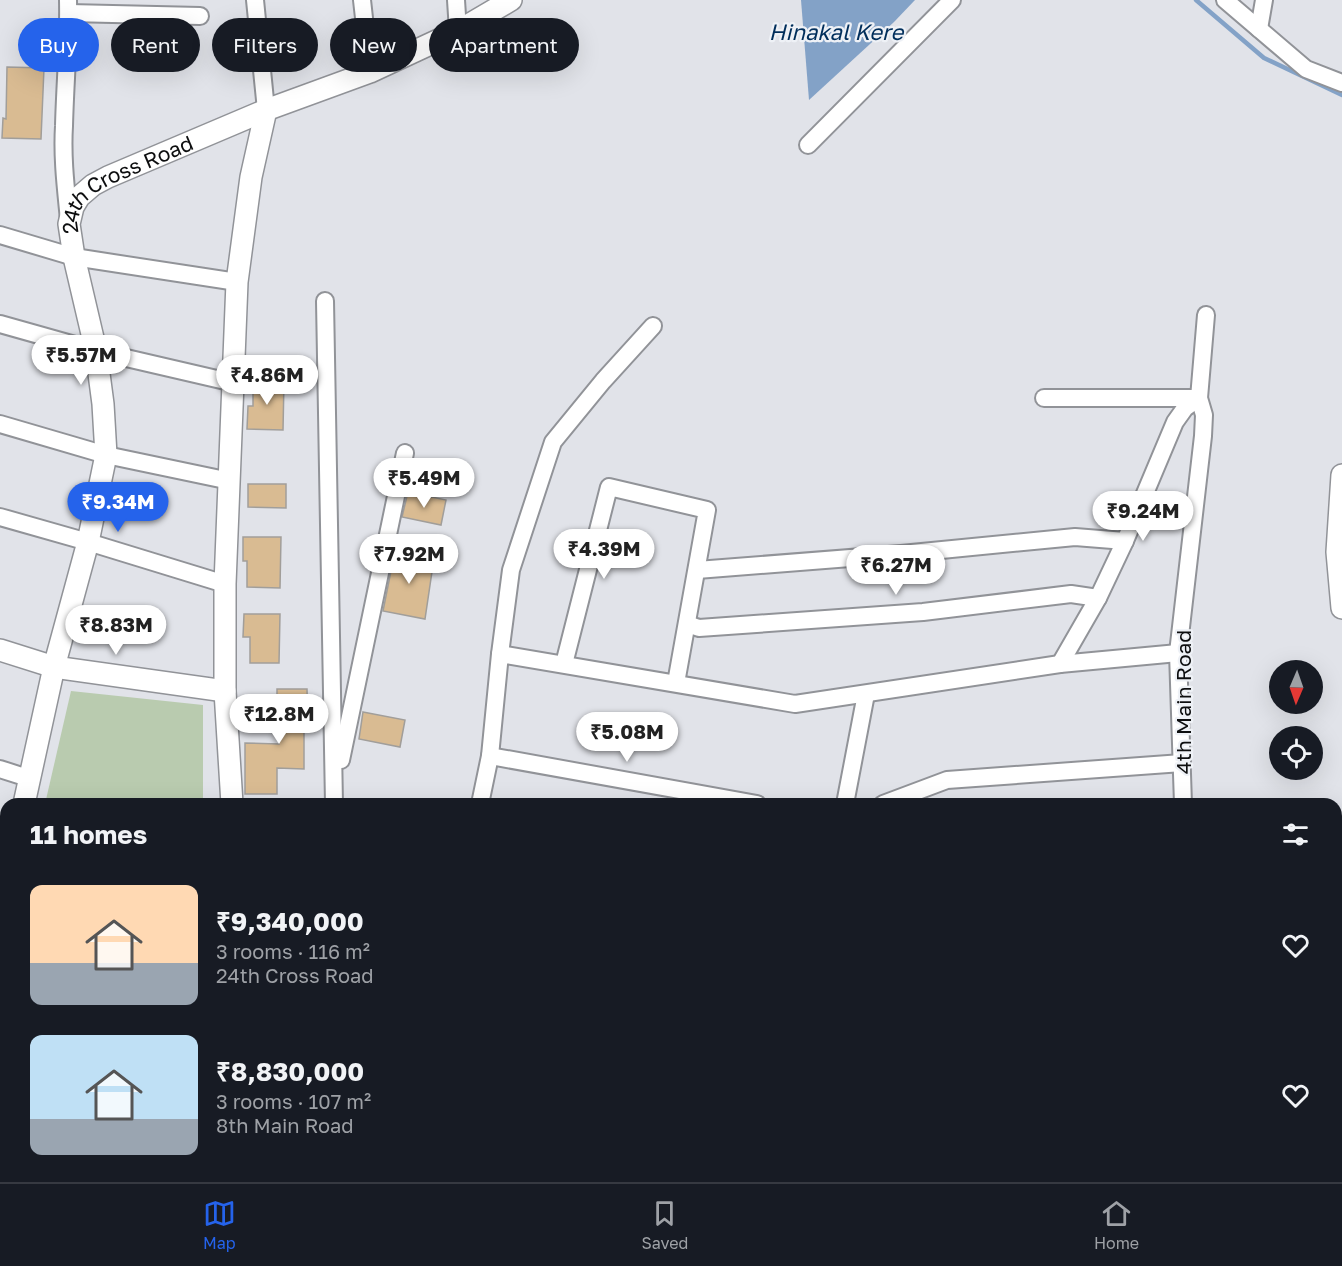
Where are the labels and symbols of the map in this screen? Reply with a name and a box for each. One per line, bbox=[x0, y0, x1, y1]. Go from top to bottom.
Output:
water label: Hinakal Kere bbox=[769, 18, 905, 45]
street label: 24th Cross Road bbox=[56, 129, 197, 236]
pin: ₹5.57M bbox=[32, 335, 130, 386]
pin: ₹4.86M bbox=[218, 355, 316, 406]
pin: ₹5.49M bbox=[375, 458, 473, 509]
pin: ₹9.34M bbox=[69, 482, 167, 533]
pin: ₹9.24M bbox=[1094, 491, 1192, 542]
pin: ₹4.39M bbox=[555, 529, 653, 580]
pin: ₹7.92M bbox=[360, 534, 458, 585]
pin: ₹6.27M bbox=[847, 545, 945, 596]
pin: ₹8.83M bbox=[67, 605, 165, 656]
street label: 4th Main Road bbox=[1170, 630, 1196, 774]
north arrow bbox=[1269, 660, 1323, 714]
pin: ₹12.8M bbox=[230, 694, 328, 745]
pin: ₹5.08M bbox=[578, 712, 676, 763]

